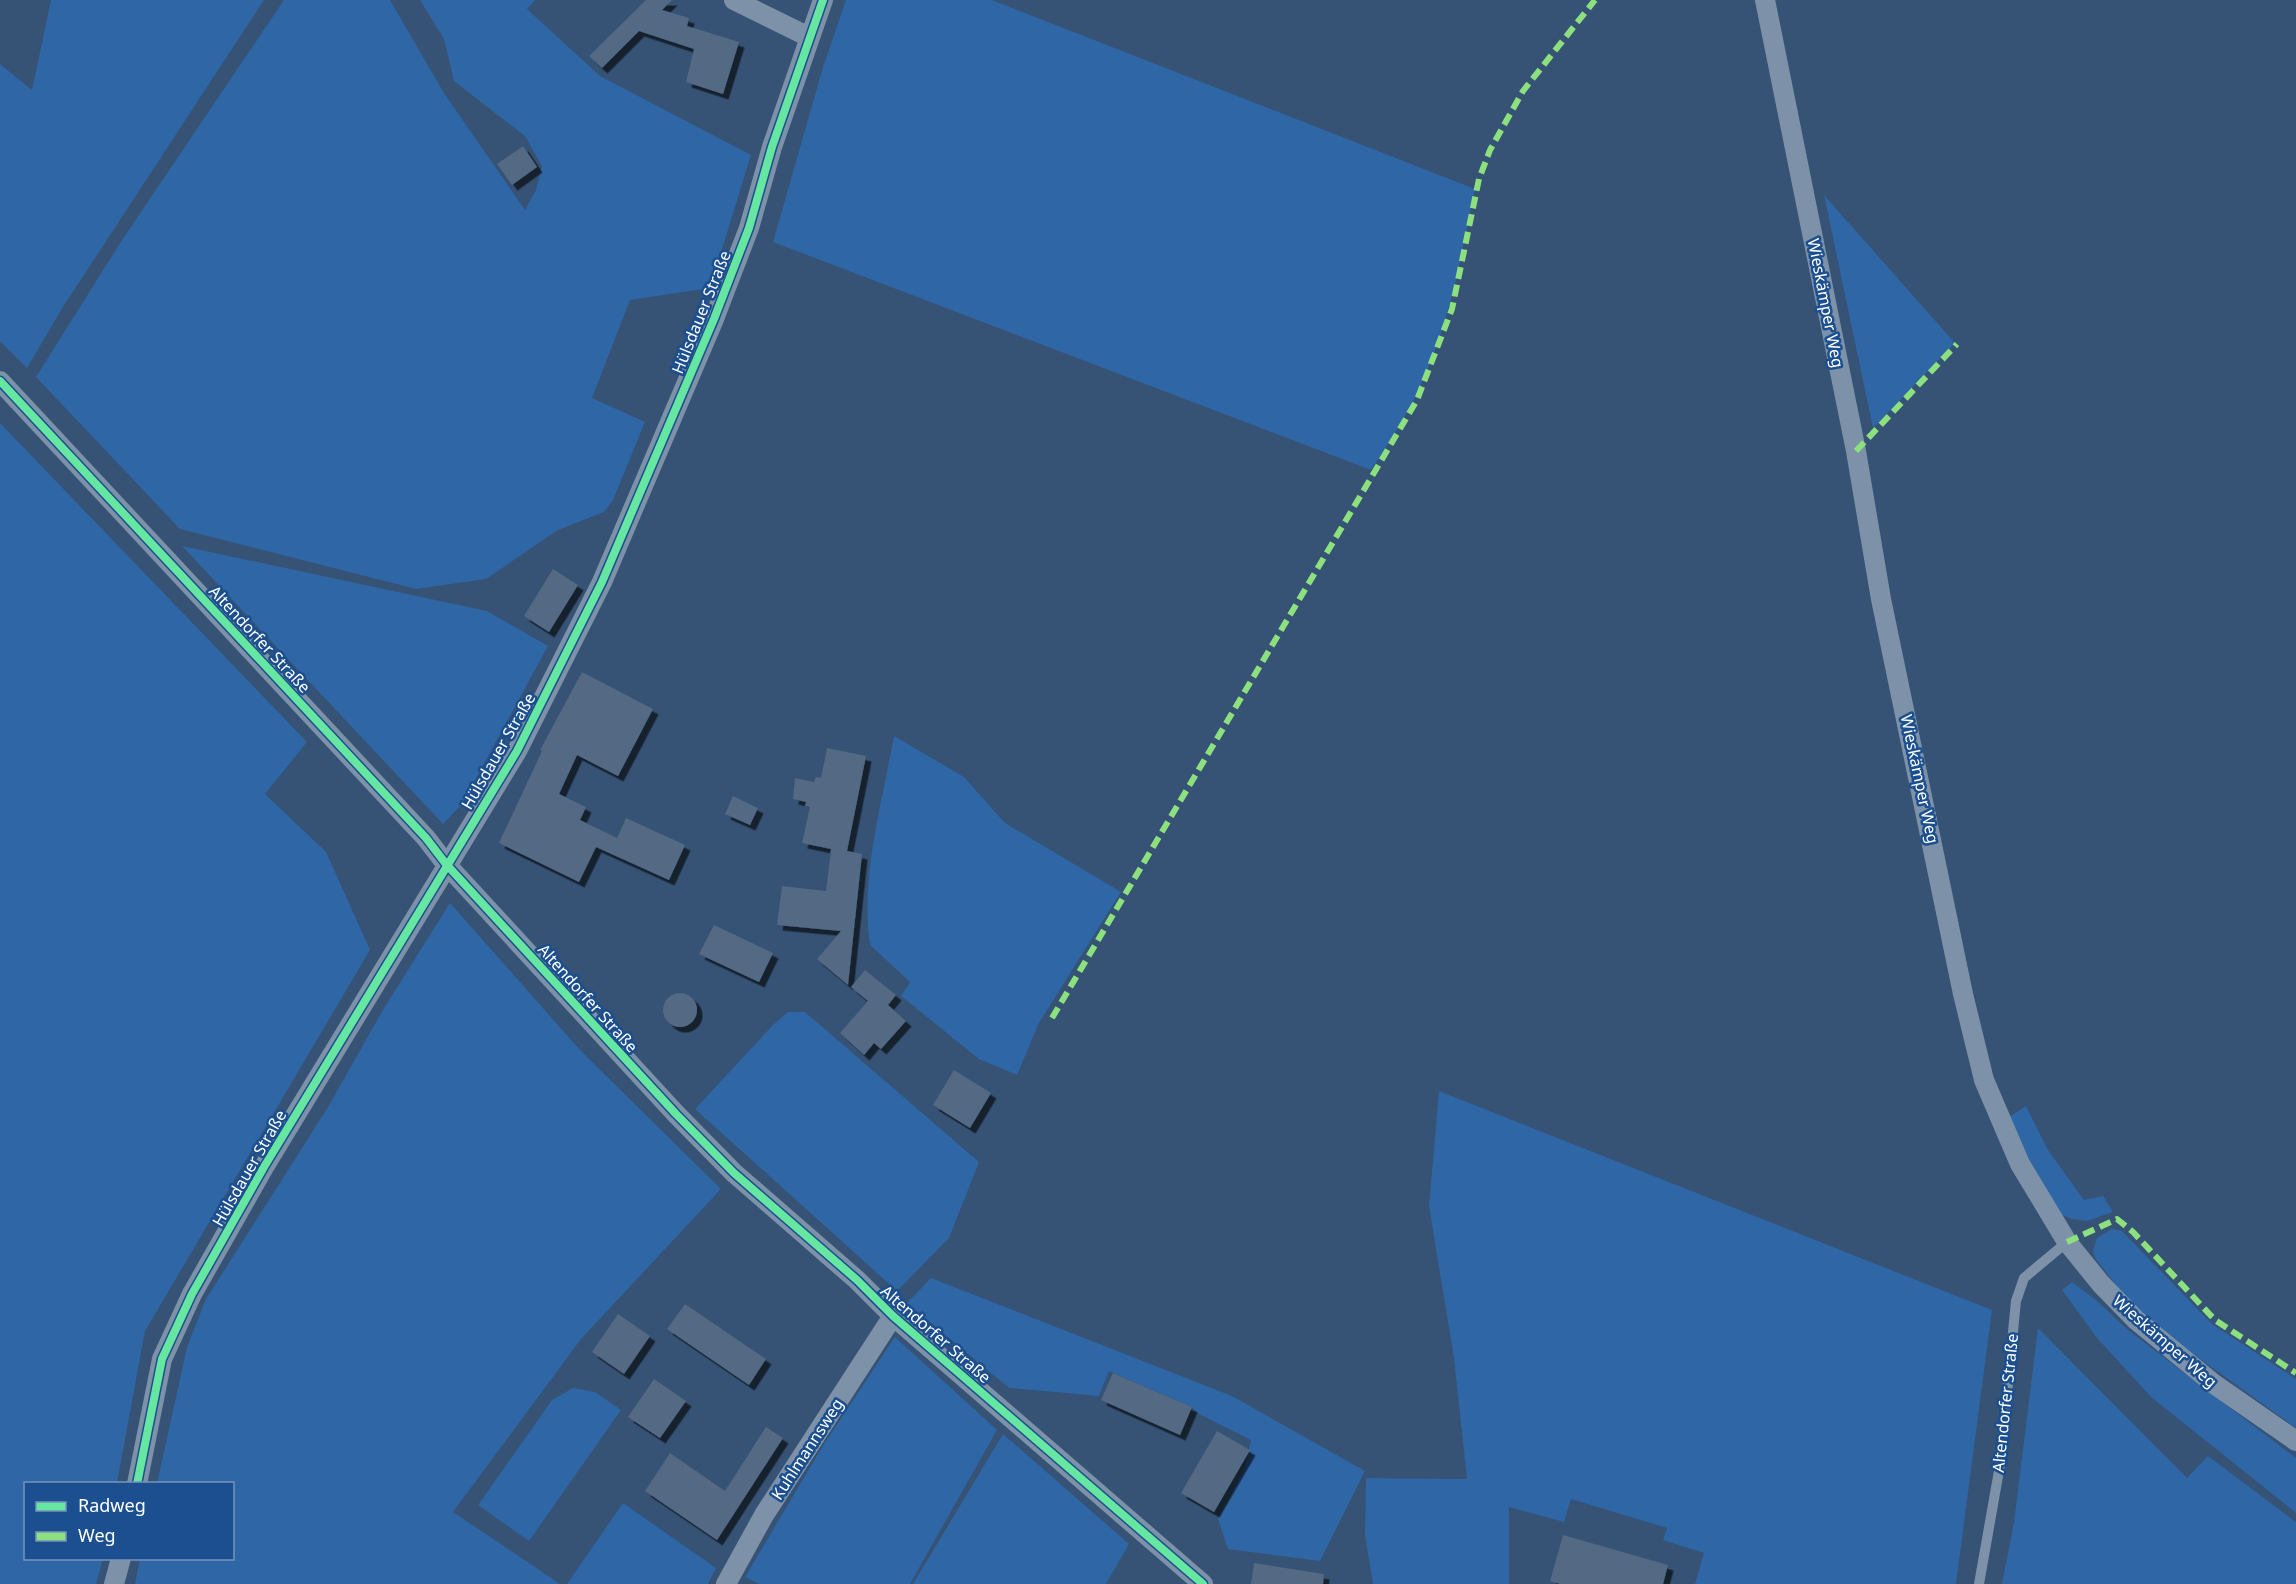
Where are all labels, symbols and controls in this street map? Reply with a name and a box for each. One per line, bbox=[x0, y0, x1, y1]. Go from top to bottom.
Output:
street label: Wieskämper Weg bbox=[1803, 236, 1849, 370]
street label: Hülsdauer Straße bbox=[666, 247, 736, 377]
street label: Altendorfer Straße bbox=[204, 581, 316, 697]
street label: Hülsdauer Straße bbox=[456, 689, 540, 813]
street label: Wieskämper Weg bbox=[1896, 713, 1944, 845]
street label: Altendorfer Straße bbox=[533, 939, 643, 1057]
street label: Hülsdauer Straße bbox=[207, 1106, 291, 1230]
street label: Altendorfer Straße bbox=[876, 1280, 996, 1388]
street label: Wieskämper Weg bbox=[2108, 1290, 2222, 1392]
street label: Altendorfer Straße bbox=[1987, 1333, 2023, 1473]
street label: Kuhlmannsweg bbox=[766, 1394, 848, 1504]
legend bbox=[24, 1482, 234, 1560]
text: Radweg bbox=[78, 1493, 146, 1517]
text: Weg bbox=[78, 1523, 116, 1547]

